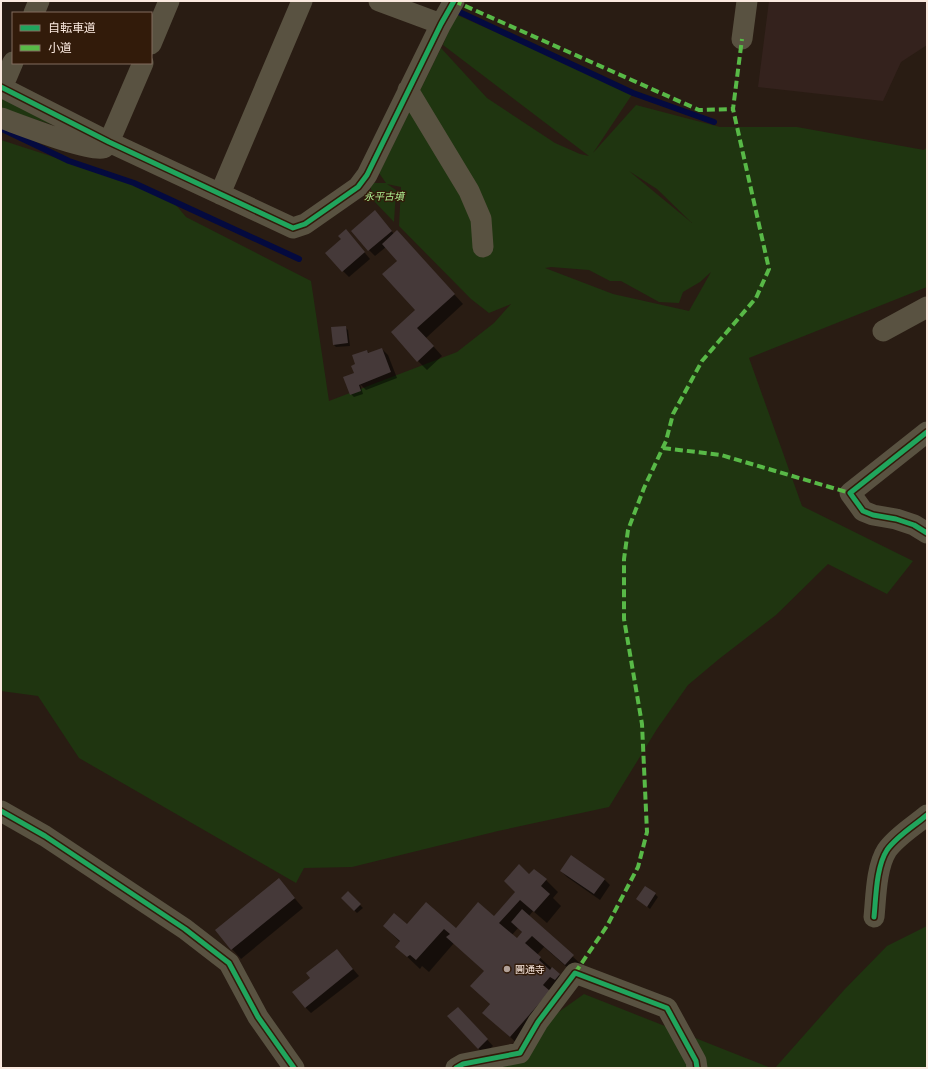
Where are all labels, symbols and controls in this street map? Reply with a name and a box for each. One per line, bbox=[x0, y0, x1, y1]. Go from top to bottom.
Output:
legend bbox=[12, 12, 152, 64]
text: 自転車道 bbox=[48, 21, 96, 35]
text: 小道 bbox=[48, 41, 72, 55]
park label: 永平古墳 bbox=[364, 191, 406, 202]
marker: 圓通寺 bbox=[502, 964, 512, 974]
place label: 圓通寺 bbox=[515, 964, 545, 975]

